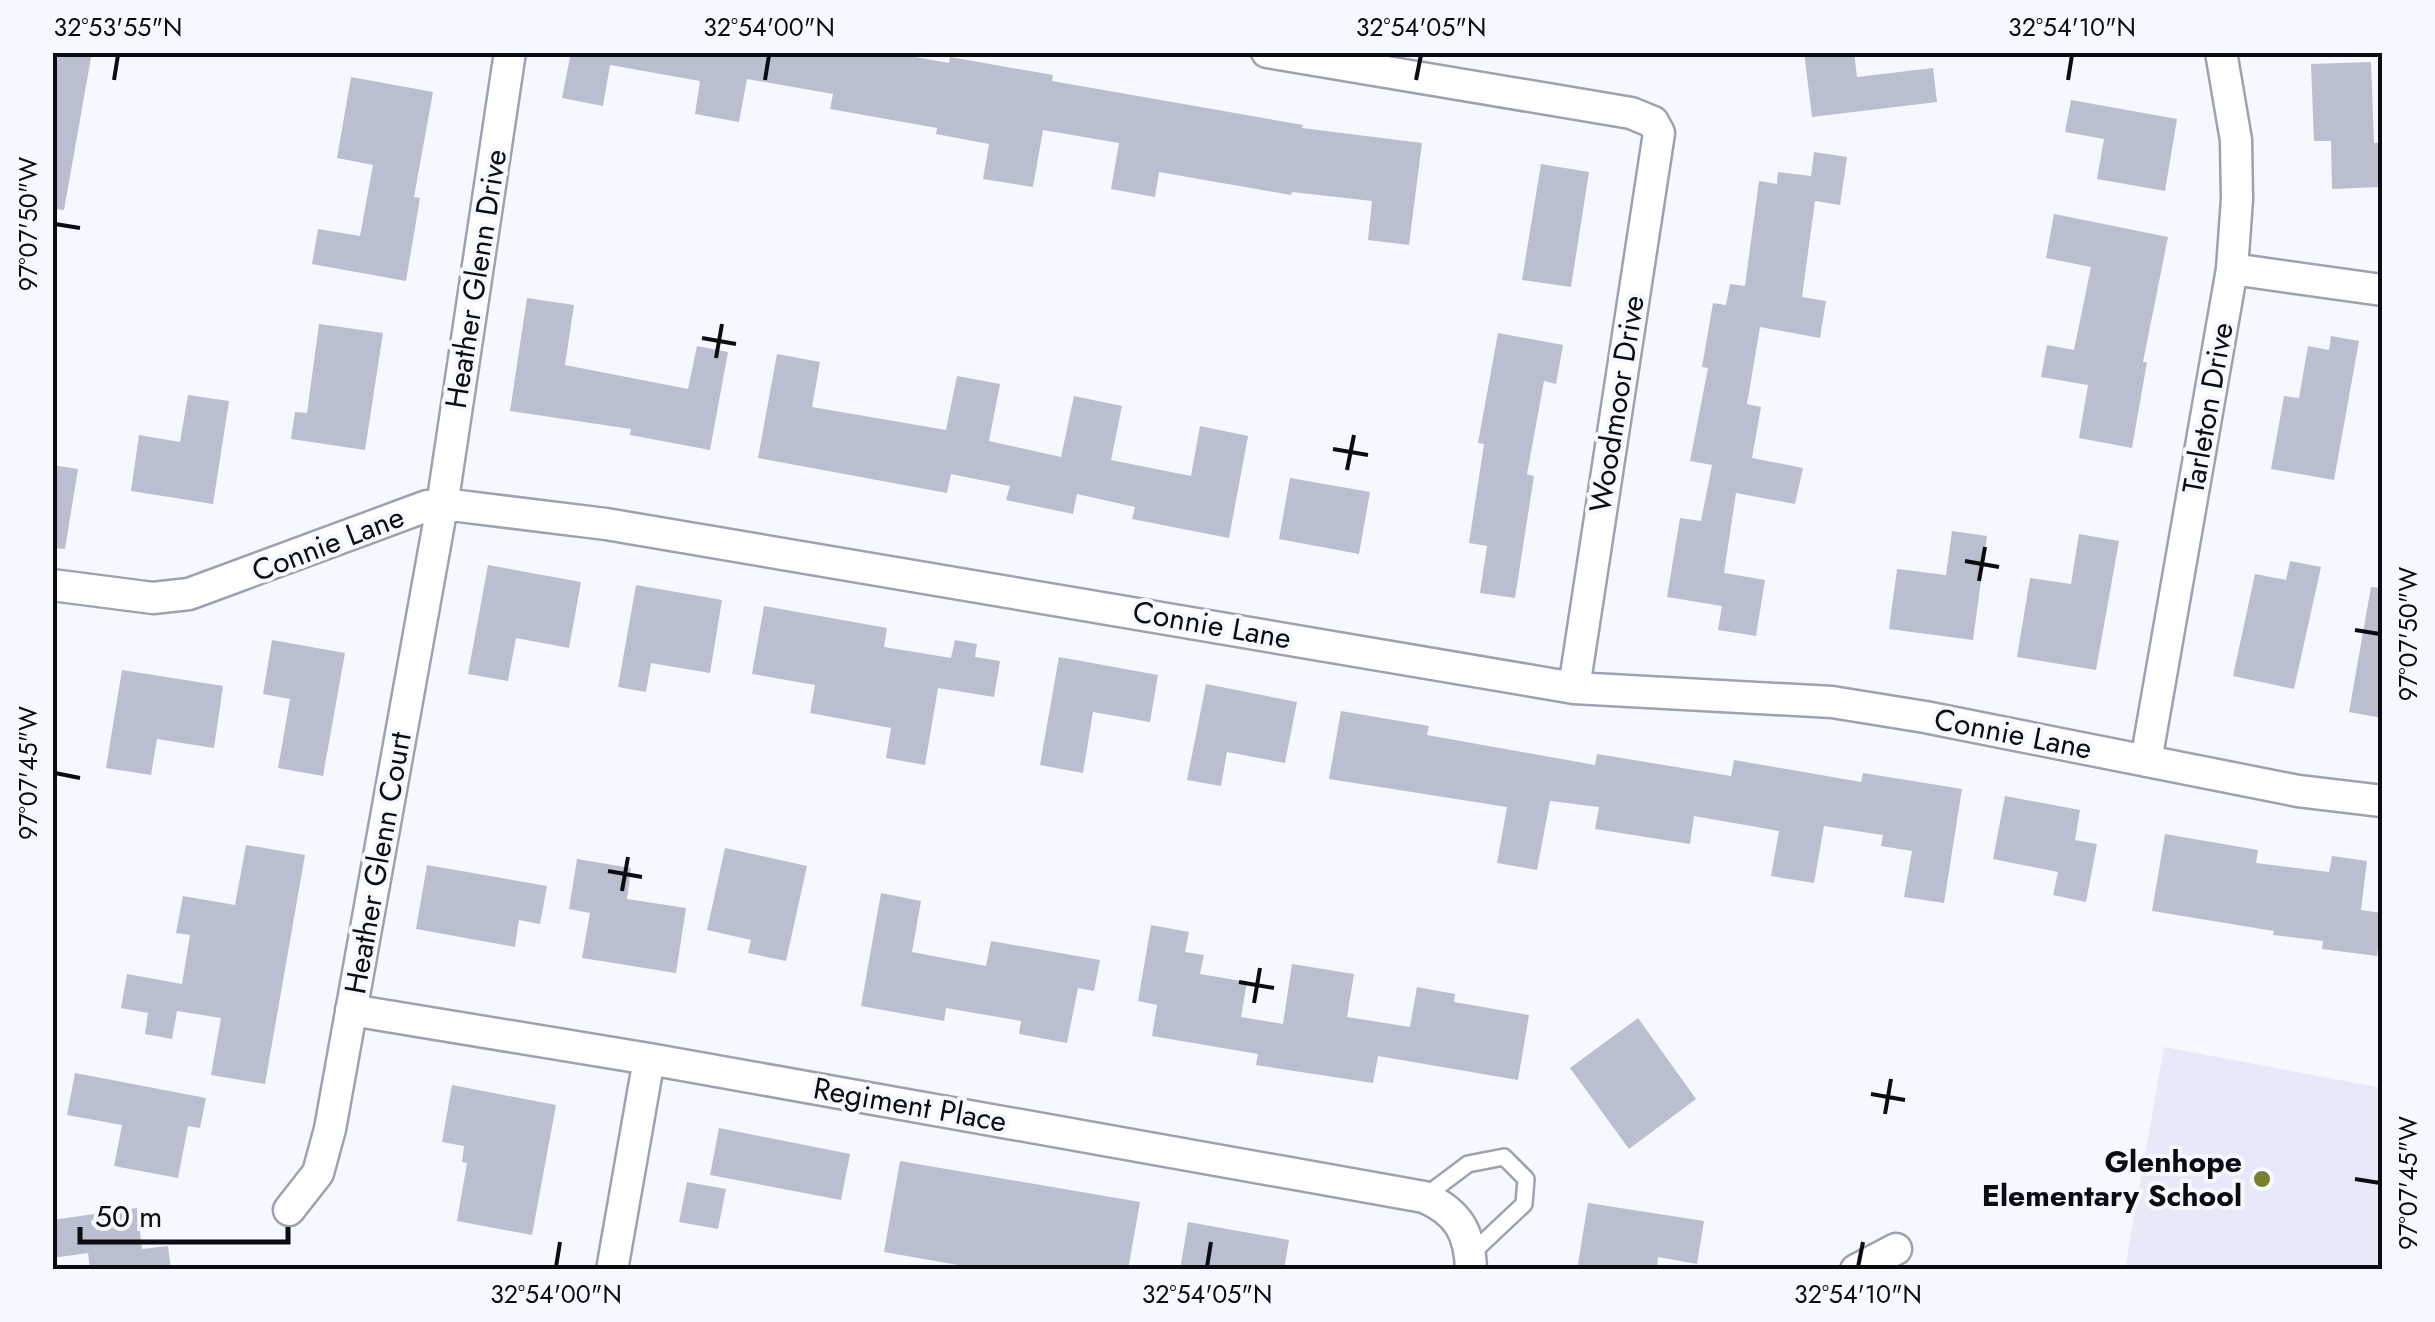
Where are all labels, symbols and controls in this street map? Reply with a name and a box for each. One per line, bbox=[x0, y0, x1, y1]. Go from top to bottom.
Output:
text: 32°53'55"N bbox=[54, 9, 182, 45]
text: 32°54'00"N bbox=[703, 9, 835, 45]
text: 32°54'05"N bbox=[1356, 9, 1486, 45]
text: 32°54'10"N bbox=[2008, 9, 2136, 45]
street label: Heather Glenn Drive bbox=[434, 146, 517, 412]
text: 97°07'50"W bbox=[10, 157, 46, 291]
street label: Woodmoor Drive bbox=[1578, 292, 1655, 516]
street label: Tarleton Drive bbox=[2171, 319, 2244, 497]
street label: Connie Lane bbox=[246, 495, 410, 592]
text: 97°07'50"W bbox=[2390, 567, 2426, 701]
street label: Connie Lane bbox=[1130, 589, 1295, 660]
street label: Connie Lane bbox=[1931, 697, 2096, 770]
text: 97°07'45"W bbox=[10, 706, 46, 840]
street label: Heather Glenn Court bbox=[333, 728, 422, 997]
street label: Regiment Place bbox=[810, 1066, 1010, 1143]
text: 97°07'45"W bbox=[2390, 1116, 2426, 1250]
place label: Glenhope Elementary School bbox=[1982, 1140, 2242, 1217]
marker: Glenhope Elementary School bbox=[2251, 1168, 2273, 1190]
scale bar bbox=[80, 1182, 288, 1244]
text: 50 m bbox=[95, 1195, 162, 1238]
text: 32°54'00"N bbox=[490, 1276, 622, 1312]
text: 32°54'05"N bbox=[1142, 1276, 1272, 1312]
text: 32°54'10"N bbox=[1794, 1276, 1922, 1312]

